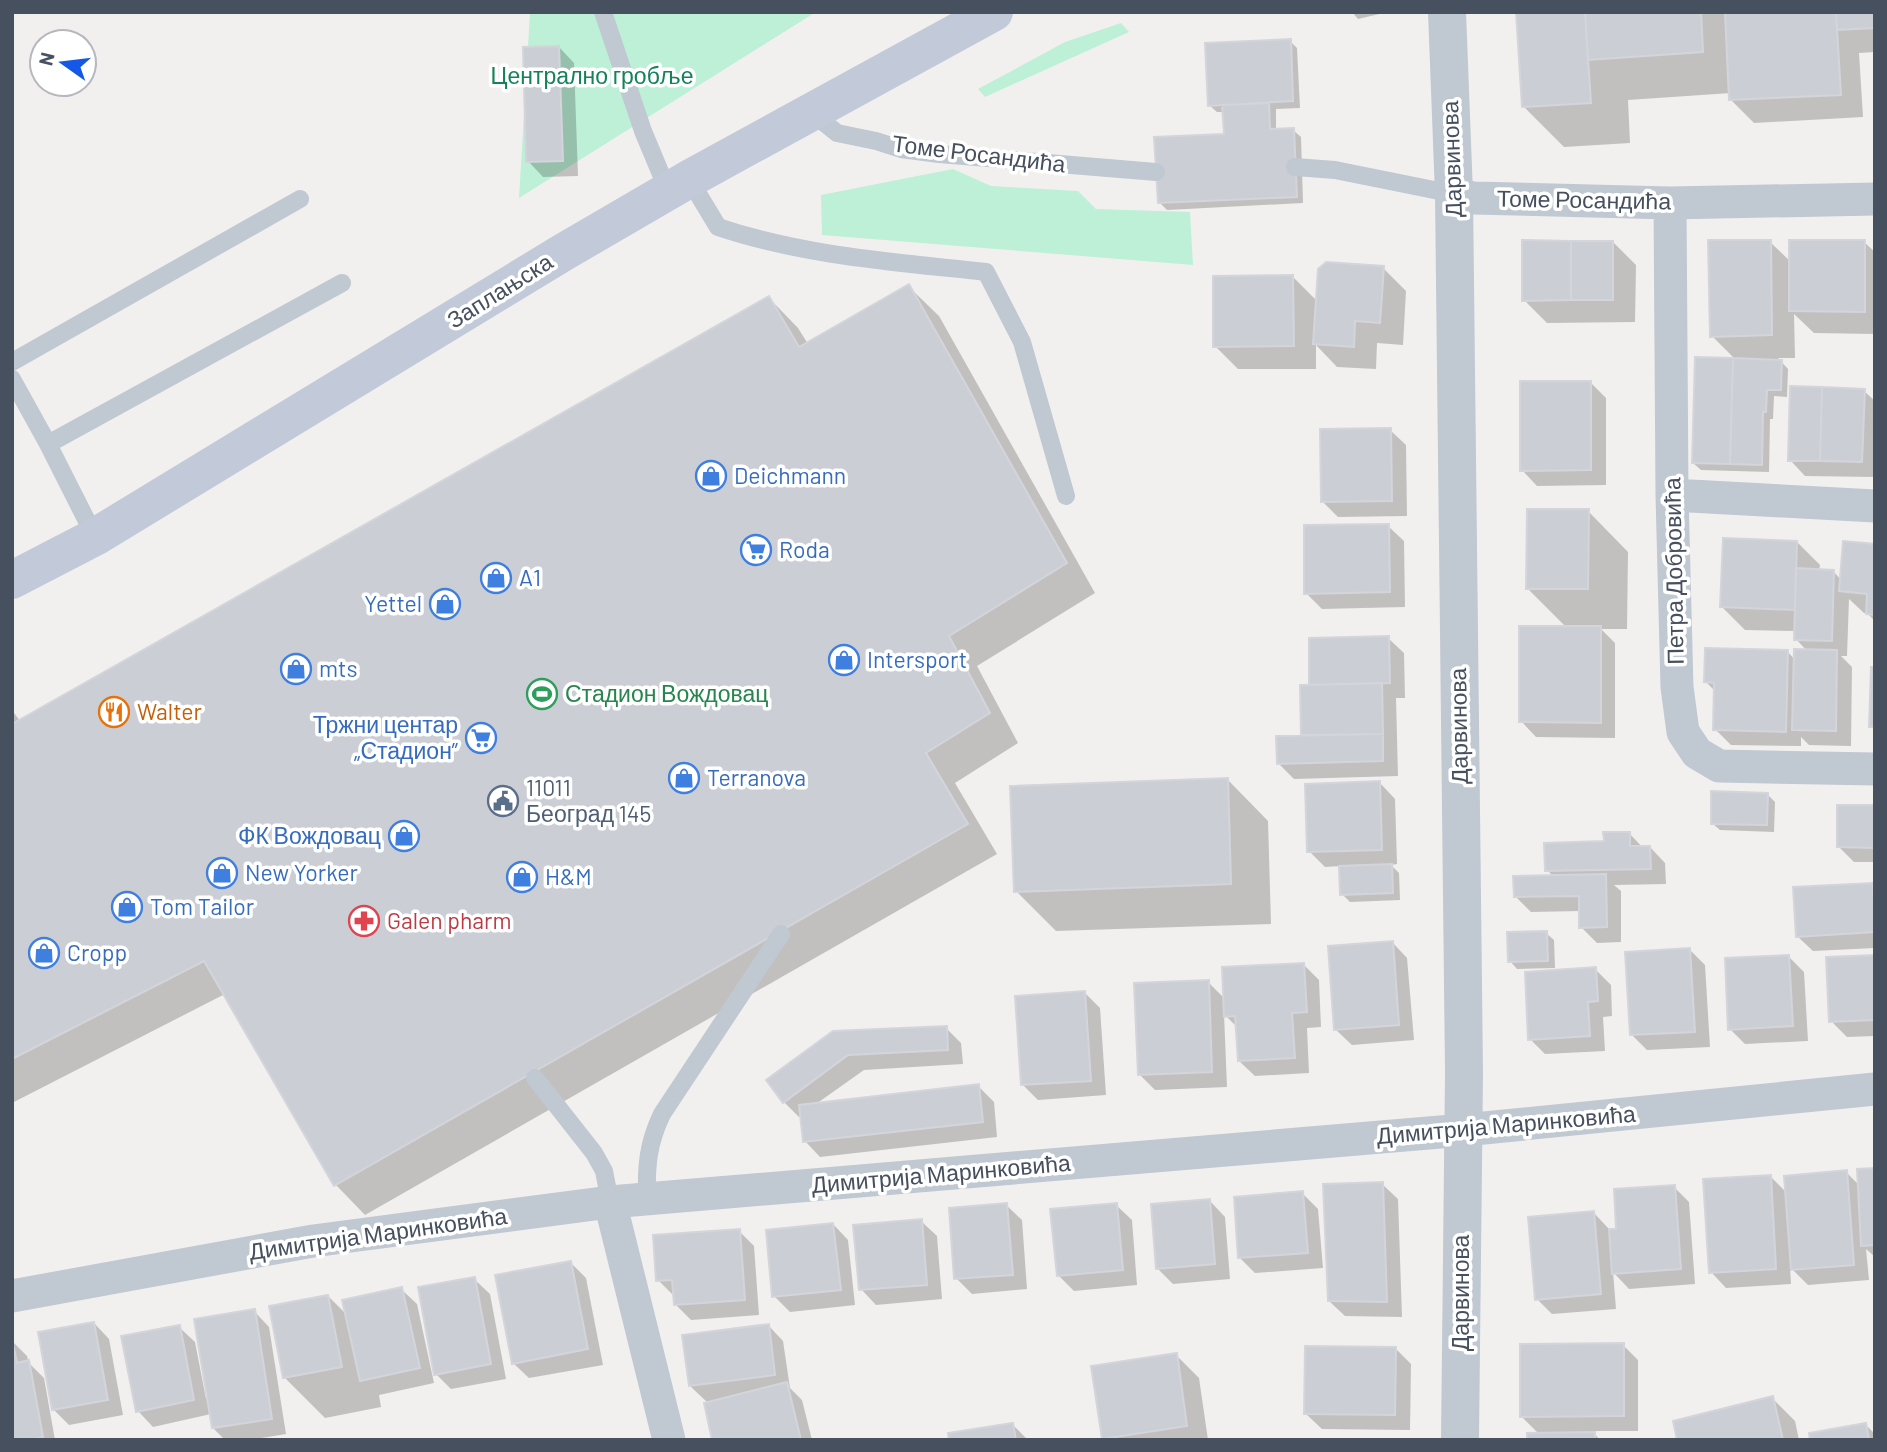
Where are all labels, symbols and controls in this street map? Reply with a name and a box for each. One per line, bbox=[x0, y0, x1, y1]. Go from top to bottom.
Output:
north arrow bbox=[28, 28, 98, 98]
text: N bbox=[33, 50, 59, 68]
park label: Централно гробље bbox=[491, 61, 693, 89]
street label: Дарвинова bbox=[1435, 100, 1467, 218]
street label: Томе Росандића bbox=[891, 128, 1067, 178]
street label: Томе Росандића bbox=[1497, 183, 1672, 215]
street label: Заплањска bbox=[442, 247, 557, 334]
shop icon: Deichmann bbox=[694, 459, 728, 493]
place label: Deichmann bbox=[734, 461, 846, 489]
street label: Петра Добровића bbox=[1657, 477, 1689, 665]
supermarket icon: Roda bbox=[739, 533, 773, 567]
place label: Roda bbox=[779, 535, 830, 563]
shop icon: A1 bbox=[479, 561, 513, 595]
place label: A1 bbox=[519, 563, 541, 591]
shop icon: Yettel bbox=[428, 587, 462, 621]
place label: Yettel bbox=[364, 589, 422, 617]
shop icon: Intersport bbox=[827, 643, 861, 677]
place label: Intersport bbox=[867, 645, 967, 673]
shop icon: mts bbox=[279, 652, 313, 686]
place label: mts bbox=[319, 654, 357, 682]
street label: Дарвинова bbox=[1443, 667, 1473, 784]
sports icon: Стадион Вождовац bbox=[525, 677, 559, 711]
place label: Стадион Вождовац bbox=[565, 679, 768, 707]
restaurant icon: Walter bbox=[97, 695, 131, 729]
place label: Walter bbox=[137, 697, 202, 725]
place label: Тржни центар „Стадион” bbox=[313, 710, 459, 764]
supermarket icon: Тржни центар „Стадион” bbox=[464, 721, 498, 755]
shop icon: Terranova bbox=[667, 761, 701, 795]
place label: Terranova bbox=[707, 763, 806, 791]
place label: 11011 Београд 145 bbox=[526, 773, 651, 827]
public building icon: 11011 Београд 145 bbox=[486, 784, 520, 818]
shop icon: ФК Вождовац bbox=[387, 819, 421, 853]
place label: ФК Вождовац bbox=[238, 821, 381, 849]
shop icon: New Yorker bbox=[205, 856, 239, 890]
place label: New Yorker bbox=[245, 858, 359, 886]
shop icon: H&M bbox=[505, 860, 539, 894]
place label: H&M bbox=[545, 862, 592, 890]
shop icon: Tom Tailor bbox=[110, 890, 144, 924]
place label: Tom Tailor bbox=[150, 892, 255, 920]
pharmacy icon: Galen pharm bbox=[347, 904, 381, 938]
place label: Galen pharm bbox=[387, 906, 511, 934]
shop icon: Cropp bbox=[27, 936, 61, 970]
place label: Cropp bbox=[67, 938, 127, 966]
street label: Димитрија Маринковића bbox=[1375, 1099, 1637, 1149]
street label: Димитрија Маринковића bbox=[810, 1148, 1072, 1198]
street label: Димитрија Маринковића bbox=[247, 1201, 509, 1265]
street label: Дарвинова bbox=[1446, 1235, 1474, 1351]

